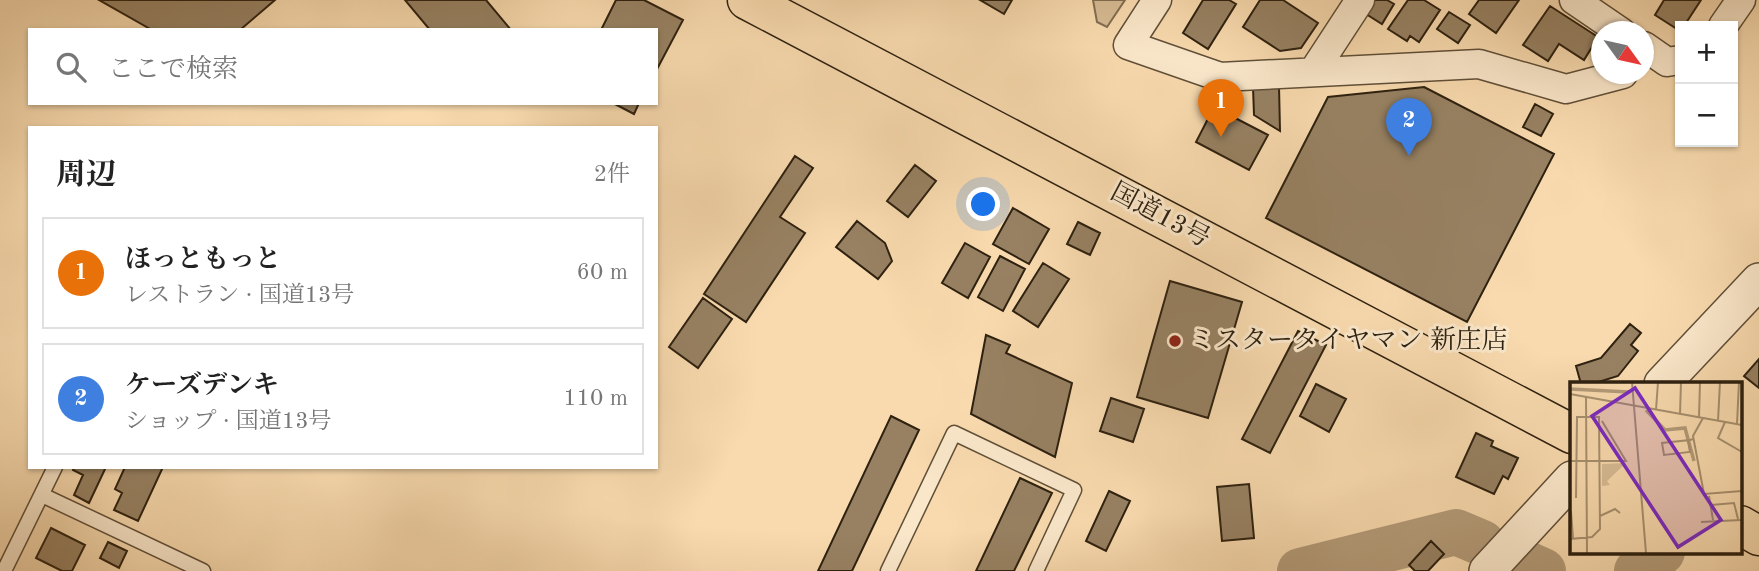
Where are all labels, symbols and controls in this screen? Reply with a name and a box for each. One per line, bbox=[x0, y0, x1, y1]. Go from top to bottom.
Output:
north arrow bbox=[1591, 21, 1654, 84]
map controls bbox=[1675, 21, 1738, 147]
button: + bbox=[1675, 21, 1738, 84]
search box bbox=[28, 28, 658, 105]
icon: search bbox=[52, 48, 90, 86]
text: ここで検索 bbox=[108, 57, 238, 83]
pin: 1 bbox=[1198, 79, 1244, 137]
button: − bbox=[1675, 84, 1738, 147]
pin: 2 bbox=[1386, 98, 1432, 156]
text: 周辺 bbox=[56, 161, 116, 191]
text: 2件 bbox=[594, 163, 630, 186]
street label: 国道13号 bbox=[1106, 177, 1215, 253]
your location bbox=[966, 187, 1000, 221]
text: ほっともっと bbox=[125, 247, 281, 273]
text: 1 bbox=[74, 261, 88, 284]
text: 60 m bbox=[577, 261, 628, 284]
text: レストラン · 国道13号 bbox=[125, 284, 354, 307]
place label: ミスタータイヤマン 新庄店 bbox=[1189, 326, 1508, 354]
marker: ミスタータイヤマン 新庄店 bbox=[1167, 333, 1183, 349]
text: ケーズデンキ bbox=[125, 373, 279, 399]
inset map bbox=[1570, 382, 1742, 554]
text: 2 bbox=[74, 387, 88, 410]
text: 110 m bbox=[563, 387, 628, 410]
text: ショップ · 国道13号 bbox=[125, 410, 332, 433]

